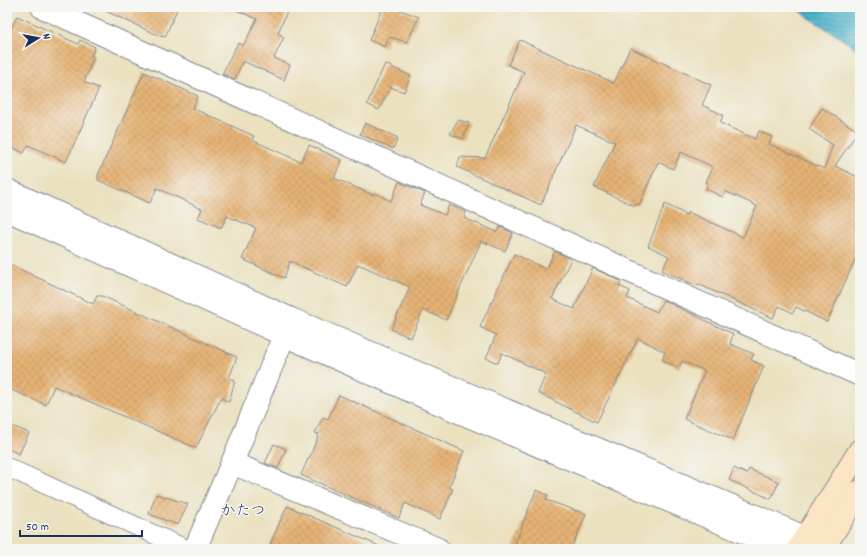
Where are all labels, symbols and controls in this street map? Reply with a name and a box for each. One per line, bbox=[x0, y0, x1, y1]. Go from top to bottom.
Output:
north arrow bbox=[18, 18, 58, 58]
text: N bbox=[37, 32, 54, 41]
district label: かたつ bbox=[220, 501, 266, 523]
scale bar bbox=[20, 512, 142, 538]
text: 50 m bbox=[26, 519, 49, 536]

